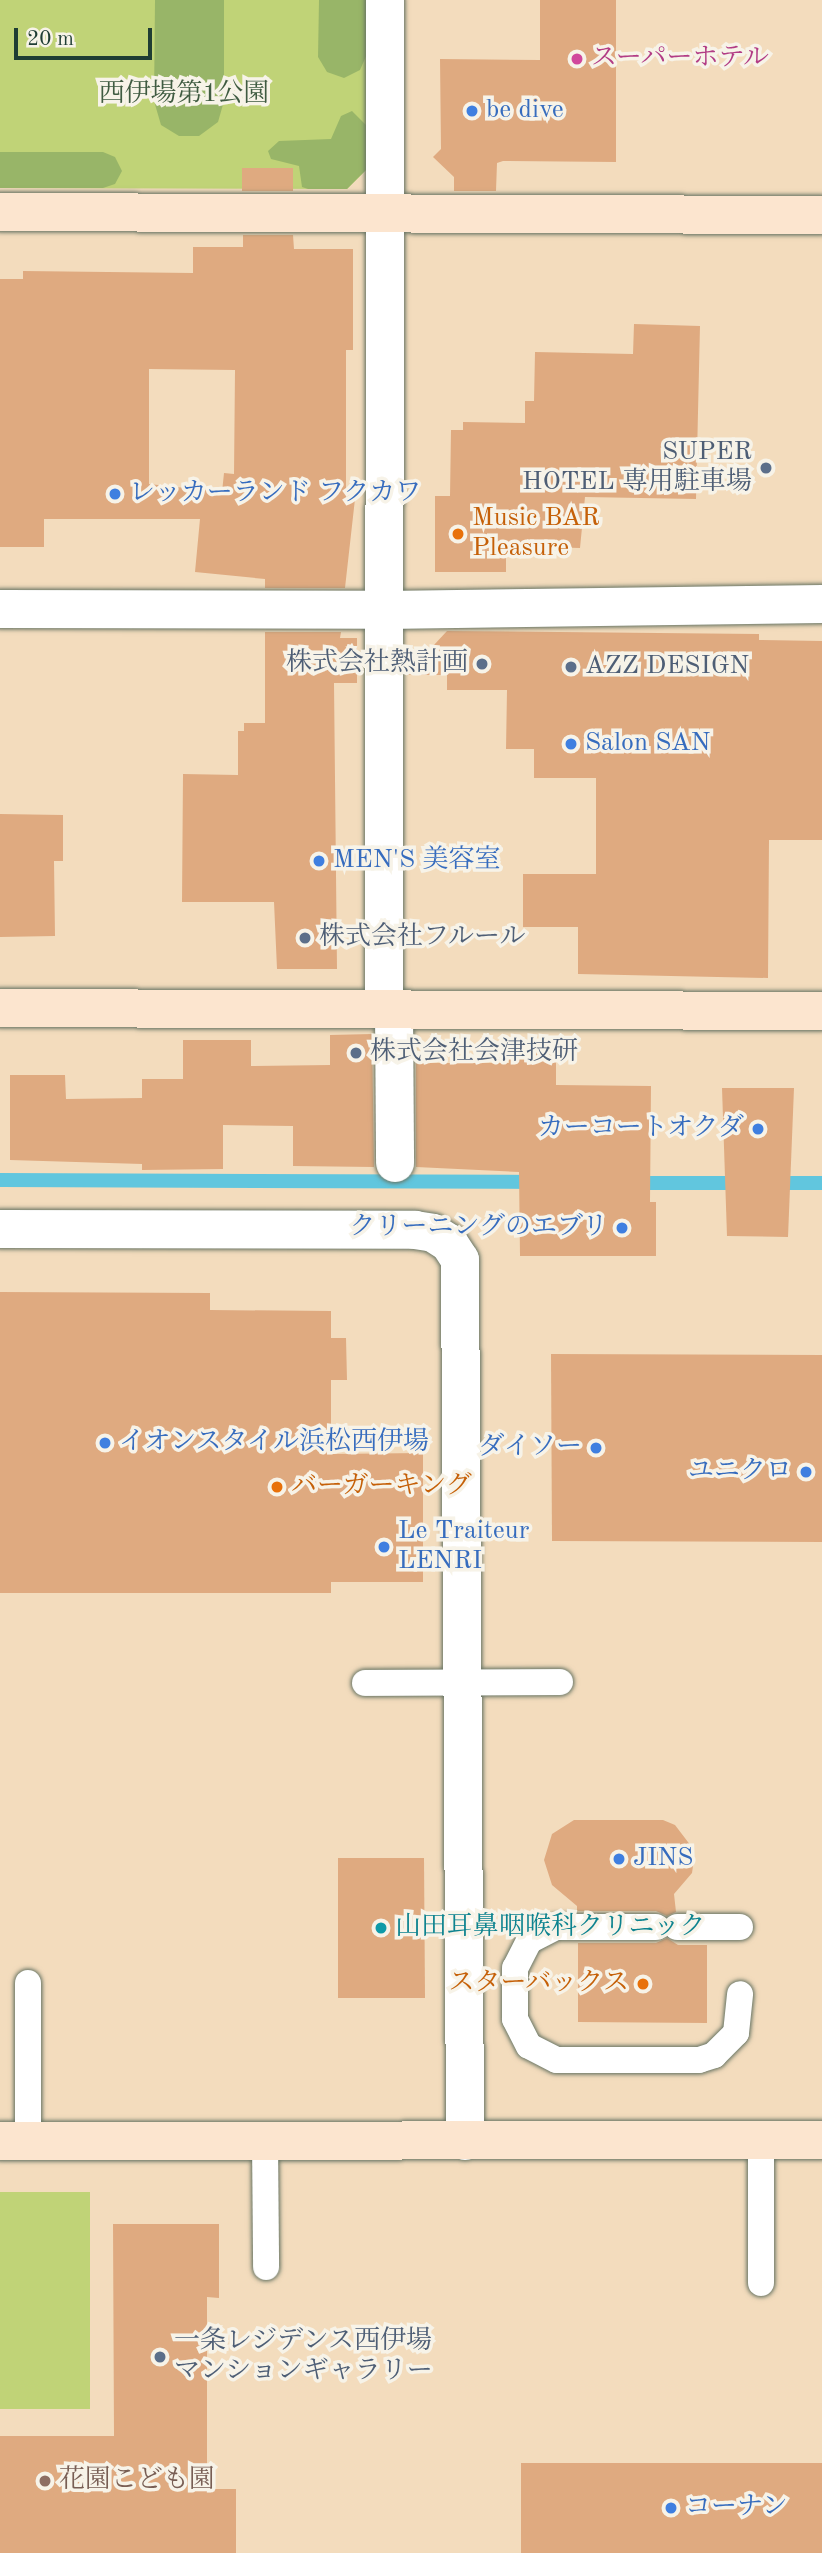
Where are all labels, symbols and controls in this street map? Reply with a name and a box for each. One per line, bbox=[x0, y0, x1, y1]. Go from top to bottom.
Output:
scale bar bbox=[18, 14, 156, 58]
text: 20 m bbox=[27, 29, 74, 50]
place label: スーパーホテル bbox=[591, 43, 772, 75]
marker: スーパーホテル bbox=[569, 51, 585, 67]
park label: 西伊場第1公園 bbox=[98, 79, 270, 111]
place label: be dive bbox=[486, 95, 564, 127]
marker: be dive bbox=[464, 103, 480, 119]
place label: SUPER HOTEL 専用駐車場 bbox=[522, 437, 752, 498]
marker: SUPER HOTEL 専用駐車場 bbox=[758, 460, 774, 476]
place label: レッカーランド フクカワ bbox=[129, 478, 422, 510]
marker: レッカーランド フクカワ bbox=[107, 486, 123, 502]
place label: Music BAR Pleasure bbox=[472, 503, 600, 564]
marker: Music BAR Pleasure bbox=[450, 526, 466, 542]
place label: 株式会社熱計画 bbox=[286, 648, 468, 680]
place label: AZZ DESIGN bbox=[585, 651, 749, 683]
marker: 株式会社熱計画 bbox=[474, 656, 490, 672]
marker: AZZ DESIGN bbox=[563, 659, 579, 675]
place label: Salon SAN bbox=[585, 728, 711, 760]
marker: Salon SAN bbox=[563, 736, 579, 752]
place label: MEN'S 美容室 bbox=[333, 845, 500, 877]
marker: MEN'S 美容室 bbox=[311, 853, 327, 869]
place label: 株式会社フルール bbox=[319, 922, 527, 954]
marker: 株式会社フルール bbox=[297, 930, 313, 946]
place label: 株式会社会津技研 bbox=[370, 1037, 578, 1069]
marker: 株式会社会津技研 bbox=[348, 1045, 364, 1061]
place label: カーコートオクダ bbox=[536, 1113, 744, 1145]
marker: カーコートオクダ bbox=[750, 1121, 766, 1137]
place label: クリーニングのエブリ bbox=[348, 1212, 608, 1244]
marker: クリーニングのエブリ bbox=[614, 1220, 630, 1236]
place label: イオンスタイル浜松西伊場 bbox=[119, 1427, 431, 1459]
place label: ダイソー bbox=[478, 1432, 582, 1464]
marker: イオンスタイル浜松西伊場 bbox=[97, 1435, 113, 1451]
marker: ダイソー bbox=[588, 1440, 604, 1456]
place label: ユニクロ bbox=[688, 1456, 792, 1488]
marker: ユニクロ bbox=[798, 1464, 814, 1480]
place label: バーガーキング bbox=[291, 1471, 473, 1503]
marker: バーガーキング bbox=[269, 1479, 285, 1495]
place label: Le Traiteur LENRI bbox=[398, 1516, 529, 1578]
marker: Le Traiteur LENRI bbox=[376, 1539, 392, 1555]
place label: JINS bbox=[633, 1843, 693, 1875]
marker: JINS bbox=[611, 1851, 627, 1867]
place label: 山田耳鼻咽喉科クリニック bbox=[395, 1912, 707, 1944]
marker: 山田耳鼻咽喉科クリニック bbox=[373, 1920, 389, 1936]
place label: スターバックス bbox=[447, 1968, 629, 2000]
marker: スターバックス bbox=[635, 1976, 651, 1992]
place label: 一条レジデンス西伊場 マンションギャラリー bbox=[174, 2326, 434, 2388]
marker: 一条レジデンス西伊場 マンションギャラリー bbox=[152, 2349, 168, 2365]
place label: 花園こども園 bbox=[59, 2465, 215, 2497]
marker: 花園こども園 bbox=[37, 2473, 53, 2489]
place label: コーナン bbox=[685, 2492, 789, 2524]
marker: コーナン bbox=[663, 2500, 679, 2516]

